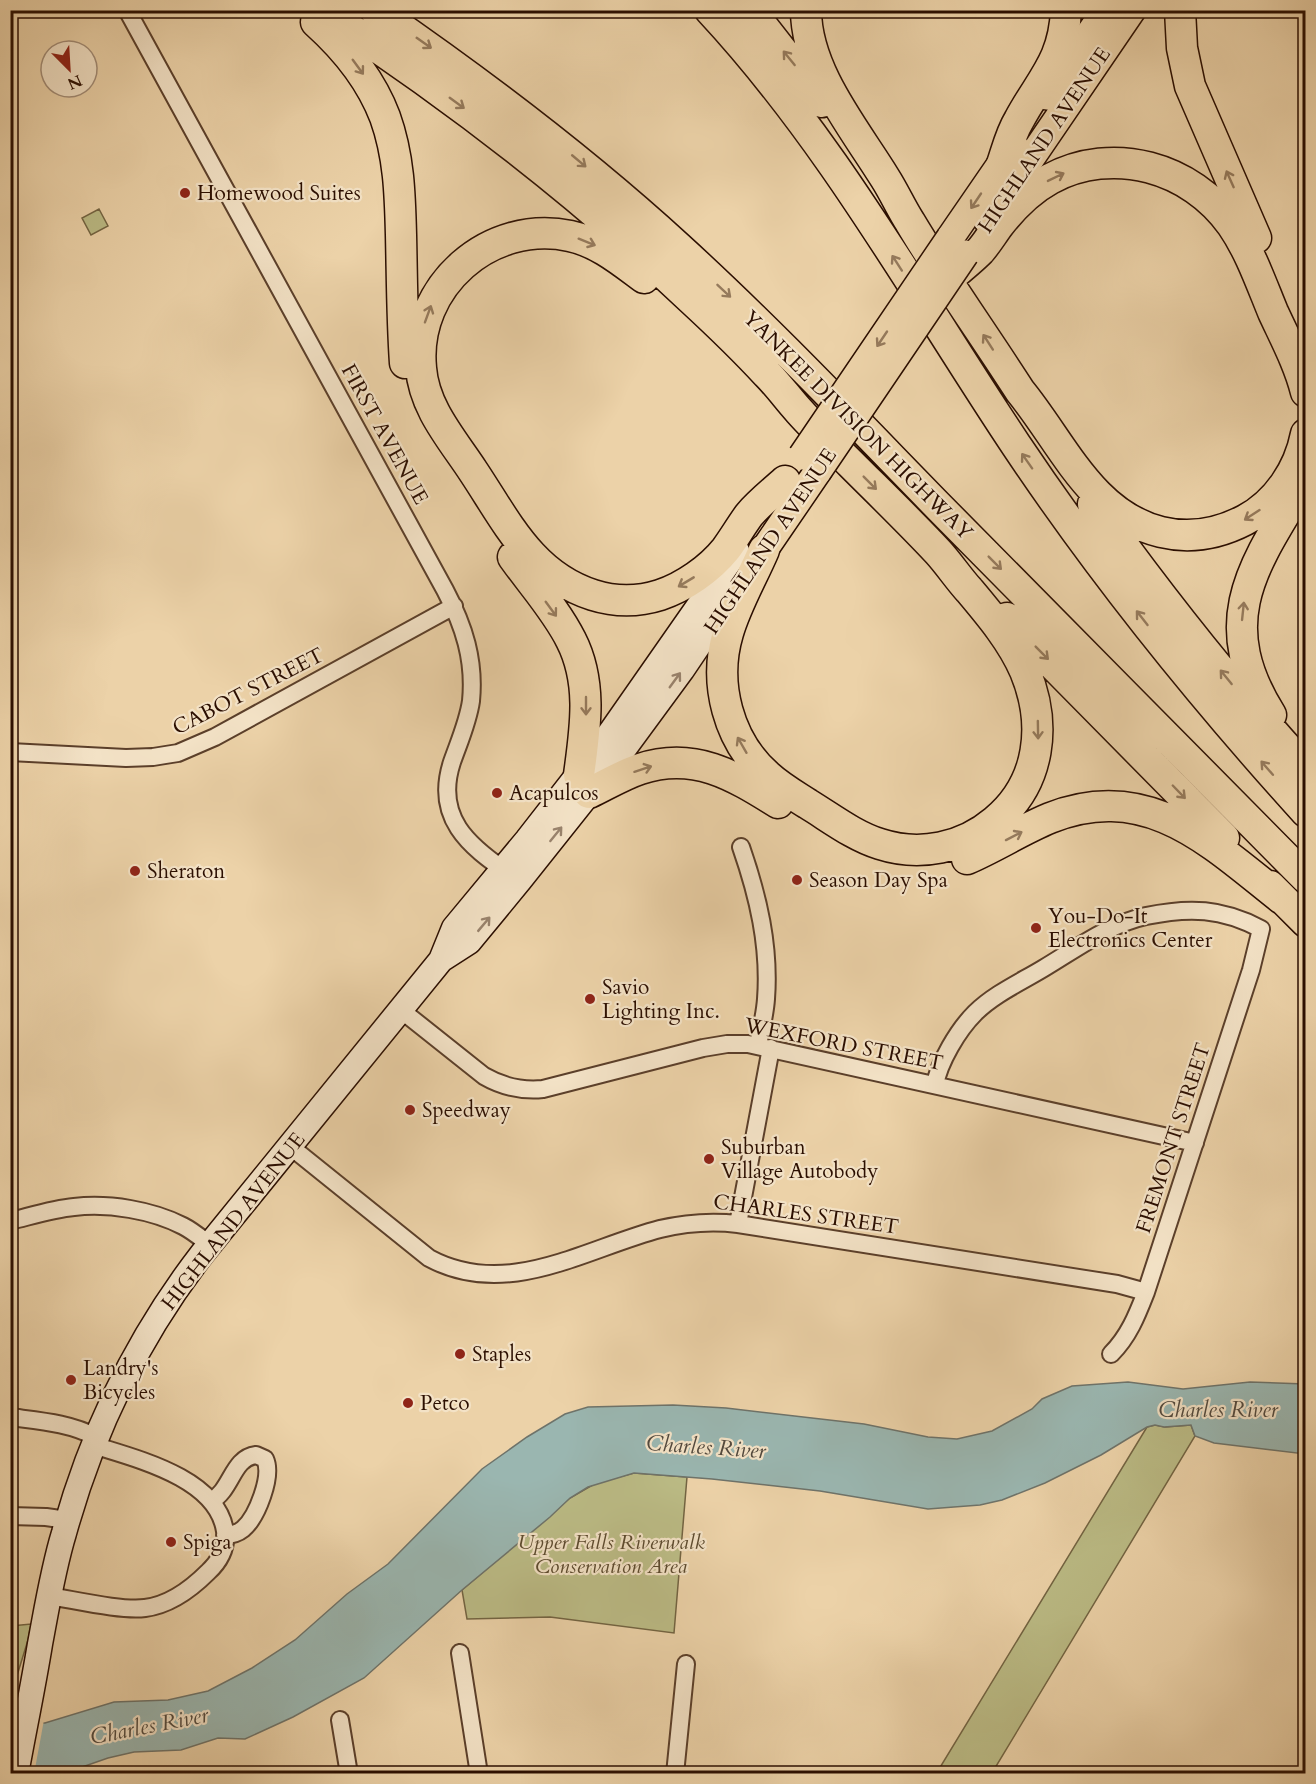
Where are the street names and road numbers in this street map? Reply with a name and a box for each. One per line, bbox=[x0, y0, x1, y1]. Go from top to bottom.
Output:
street label: HIGHLAND AVENUE bbox=[971, 42, 1118, 239]
street label: YANKEE DIVISION HIGHWAY bbox=[736, 304, 979, 547]
street label: FIRST AVENUE bbox=[334, 359, 435, 510]
street label: HIGHLAND AVENUE bbox=[697, 443, 844, 640]
street label: CABOT STREET bbox=[168, 641, 329, 742]
street label: WEXFORD STREET bbox=[741, 1011, 946, 1078]
street label: FREMONT STREET bbox=[1129, 1039, 1218, 1237]
street label: HIGHLAND AVENUE bbox=[155, 1126, 312, 1316]
street label: CHARLES STREET bbox=[711, 1187, 900, 1242]

